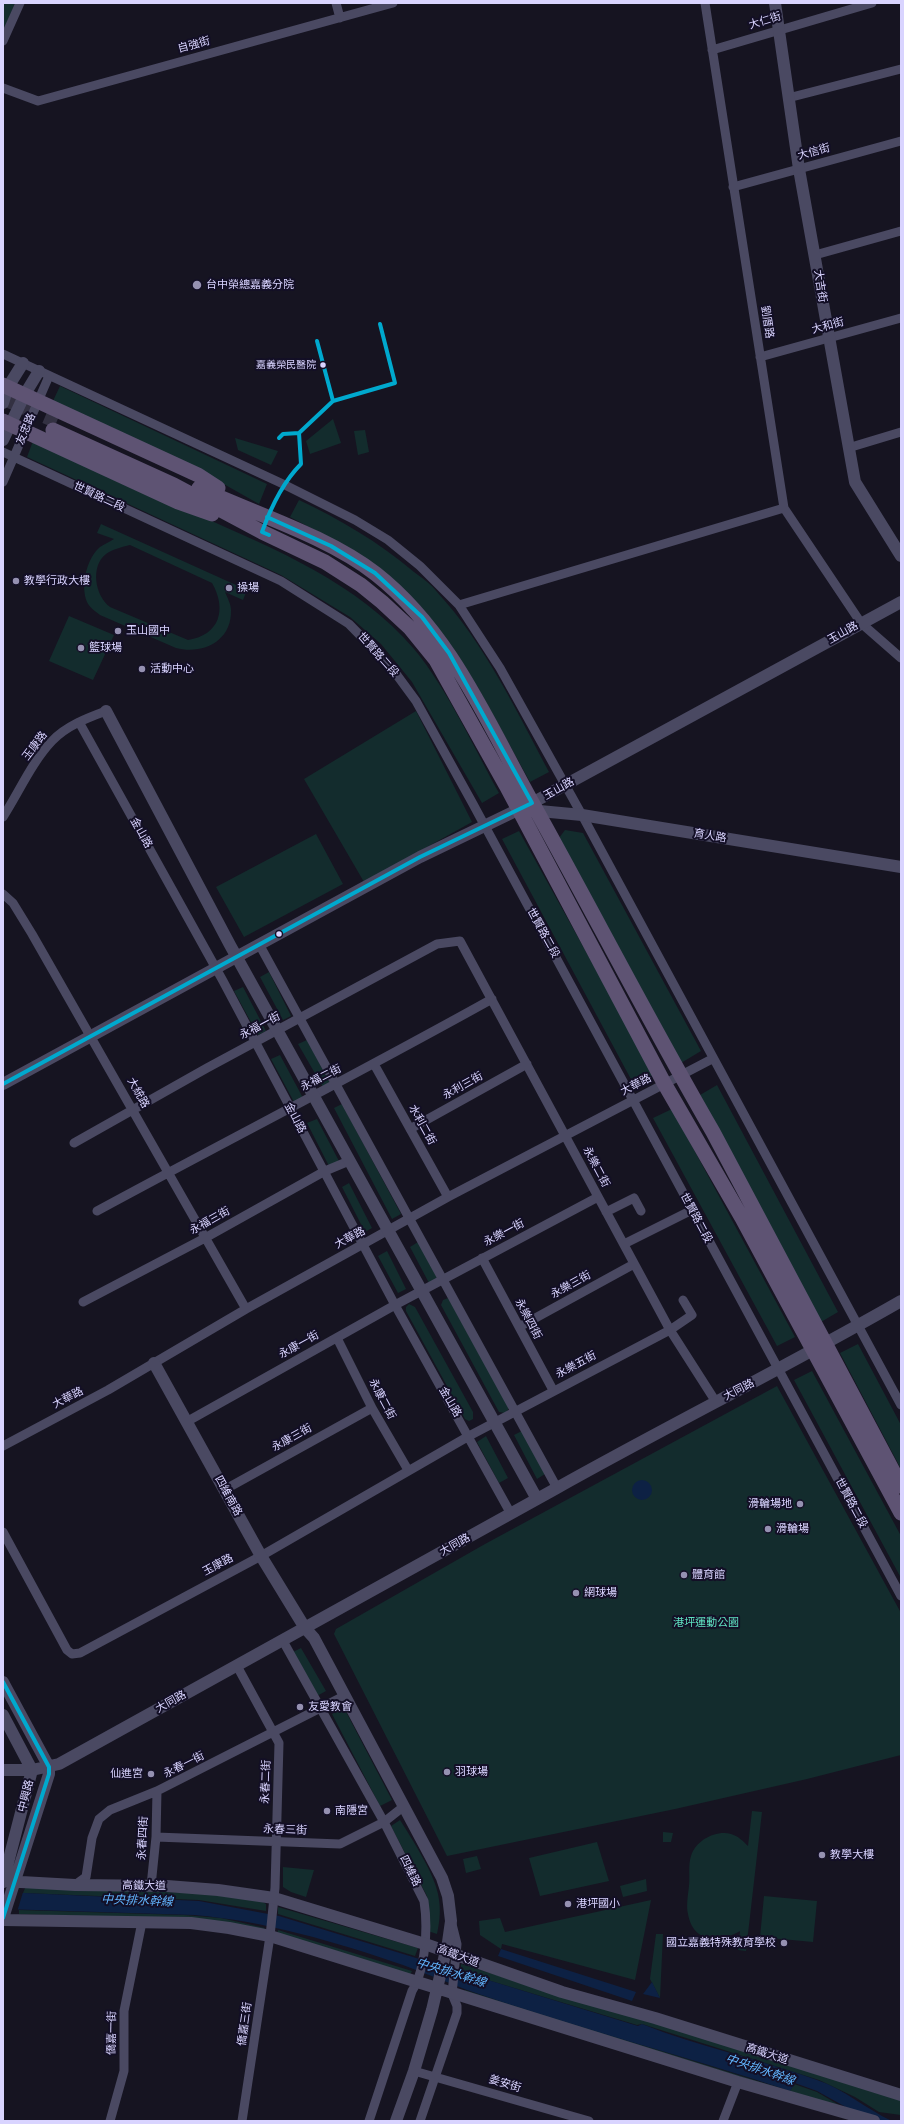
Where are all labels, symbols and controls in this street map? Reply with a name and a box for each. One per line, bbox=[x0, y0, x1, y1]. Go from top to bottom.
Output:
street label: 大仁街 bbox=[747, 10, 783, 32]
street label: 自強街 bbox=[176, 34, 212, 56]
street label: 大信街 bbox=[796, 141, 832, 163]
street label: 大吉街 bbox=[811, 269, 829, 303]
place label: 台中榮總嘉義分院 bbox=[206, 278, 294, 292]
marker: 台中榮總嘉義分院 bbox=[191, 279, 203, 291]
street label: 劉厝路 bbox=[758, 305, 776, 339]
street label: 大和街 bbox=[810, 315, 846, 337]
place label: 嘉義榮民醫院 bbox=[256, 359, 316, 371]
marker: 嘉義榮民醫院 bbox=[318, 360, 328, 370]
street label: 友忠路 bbox=[13, 411, 39, 447]
street label: 世賢路二段 bbox=[71, 479, 127, 515]
place label: 教學行政大樓 bbox=[24, 574, 90, 588]
marker: 教學行政大樓 bbox=[11, 576, 21, 586]
place label: 操場 bbox=[237, 581, 259, 595]
marker: 操場 bbox=[224, 583, 234, 593]
street label: 玉山路 bbox=[825, 619, 861, 647]
place label: 玉山國中 bbox=[126, 624, 170, 638]
marker: 玉山國中 bbox=[113, 626, 123, 636]
street label: 世賢路二段 bbox=[355, 630, 401, 680]
place label: 籃球場 bbox=[89, 641, 122, 655]
marker: 籃球場 bbox=[76, 643, 86, 653]
place label: 活動中心 bbox=[150, 662, 194, 676]
marker: 活動中心 bbox=[137, 664, 147, 674]
street label: 玉康路 bbox=[20, 729, 50, 763]
street label: 玉山路 bbox=[541, 775, 577, 803]
street label: 金山路 bbox=[127, 815, 155, 851]
street label: 育人路 bbox=[693, 827, 727, 845]
street label: 世賢路二段 bbox=[524, 906, 562, 960]
unlabelled marker bbox=[274, 929, 284, 939]
street label: 永福一街 bbox=[237, 1010, 283, 1042]
street label: 永福二街 bbox=[298, 1062, 344, 1094]
street label: 永利三街 bbox=[441, 1070, 485, 1102]
street label: 大華路 bbox=[618, 1072, 654, 1098]
street label: 大統路 bbox=[124, 1075, 152, 1111]
street label: 金山路 bbox=[281, 1100, 309, 1136]
street label: 水利二街 bbox=[406, 1103, 438, 1147]
street label: 永樂二街 bbox=[580, 1144, 612, 1190]
street label: 世賢路二段 bbox=[677, 1191, 715, 1245]
street label: 永福三街 bbox=[188, 1205, 232, 1237]
street label: 永樂一街 bbox=[481, 1217, 527, 1249]
street label: 大華路 bbox=[332, 1224, 368, 1252]
street label: 永樂三街 bbox=[549, 1269, 593, 1301]
street label: 永樂四街 bbox=[512, 1296, 544, 1342]
street label: 永康一街 bbox=[277, 1329, 321, 1361]
street label: 永樂五街 bbox=[553, 1349, 599, 1381]
street label: 永康二街 bbox=[366, 1376, 398, 1422]
street label: 大同路 bbox=[721, 1377, 757, 1403]
street label: 金山路 bbox=[436, 1384, 464, 1420]
street label: 大華路 bbox=[50, 1385, 86, 1411]
street label: 永康三街 bbox=[270, 1422, 314, 1454]
street label: 四維南路 bbox=[212, 1474, 244, 1518]
street label: 世賢路二段 bbox=[832, 1476, 870, 1530]
place label: 滑輪場地 bbox=[748, 1497, 792, 1511]
marker: 滑輪場地 bbox=[795, 1499, 805, 1509]
place label: 滑輪場 bbox=[776, 1522, 809, 1536]
marker: 滑輪場 bbox=[763, 1524, 773, 1534]
street label: 大同路 bbox=[437, 1531, 473, 1559]
street label: 玉康路 bbox=[200, 1551, 236, 1579]
place label: 體育館 bbox=[692, 1568, 725, 1582]
marker: 體育館 bbox=[679, 1570, 689, 1580]
place label: 網球場 bbox=[584, 1586, 617, 1600]
marker: 網球場 bbox=[571, 1588, 581, 1598]
park label: 港坪運動公園 bbox=[673, 1616, 739, 1630]
street label: 大同路 bbox=[153, 1688, 189, 1716]
place label: 友愛教會 bbox=[308, 1700, 352, 1714]
marker: 友愛教會 bbox=[295, 1702, 305, 1712]
street label: 永春一街 bbox=[161, 1749, 207, 1781]
street label: 永春二街 bbox=[259, 1760, 273, 1804]
place label: 羽球場 bbox=[455, 1765, 488, 1779]
place label: 仙進宮 bbox=[110, 1767, 143, 1781]
marker: 羽球場 bbox=[442, 1767, 452, 1777]
marker: 仙進宮 bbox=[146, 1769, 156, 1779]
street label: 中興路 bbox=[16, 1778, 36, 1814]
place label: 南隱宮 bbox=[335, 1804, 368, 1818]
marker: 南隱宮 bbox=[322, 1806, 332, 1816]
street label: 永春四街 bbox=[135, 1816, 151, 1860]
street label: 永春三街 bbox=[263, 1823, 307, 1837]
place label: 教學大樓 bbox=[830, 1848, 874, 1862]
marker: 教學大樓 bbox=[817, 1850, 827, 1860]
street label: 四維路 bbox=[397, 1853, 423, 1889]
street label: 高鐵大道 bbox=[122, 1879, 166, 1893]
water label: 中央排水幹線 bbox=[101, 1893, 173, 1909]
place label: 港坪國小 bbox=[576, 1897, 620, 1911]
marker: 港坪國小 bbox=[563, 1899, 573, 1909]
place label: 國立嘉義特殊教育學校 bbox=[666, 1936, 776, 1950]
marker: 國立嘉義特殊教育學校 bbox=[779, 1938, 789, 1948]
street label: 高鐵大道 bbox=[435, 1942, 481, 1970]
water label: 中央排水幹線 bbox=[414, 1956, 488, 1990]
street label: 僑嘉三街 bbox=[235, 2001, 255, 2047]
street label: 僑嘉一街 bbox=[105, 2011, 119, 2055]
street label: 高鐵大道 bbox=[744, 2041, 790, 2067]
water label: 中央排水幹線 bbox=[724, 2051, 796, 2089]
street label: 姜安街 bbox=[487, 2073, 523, 2095]

